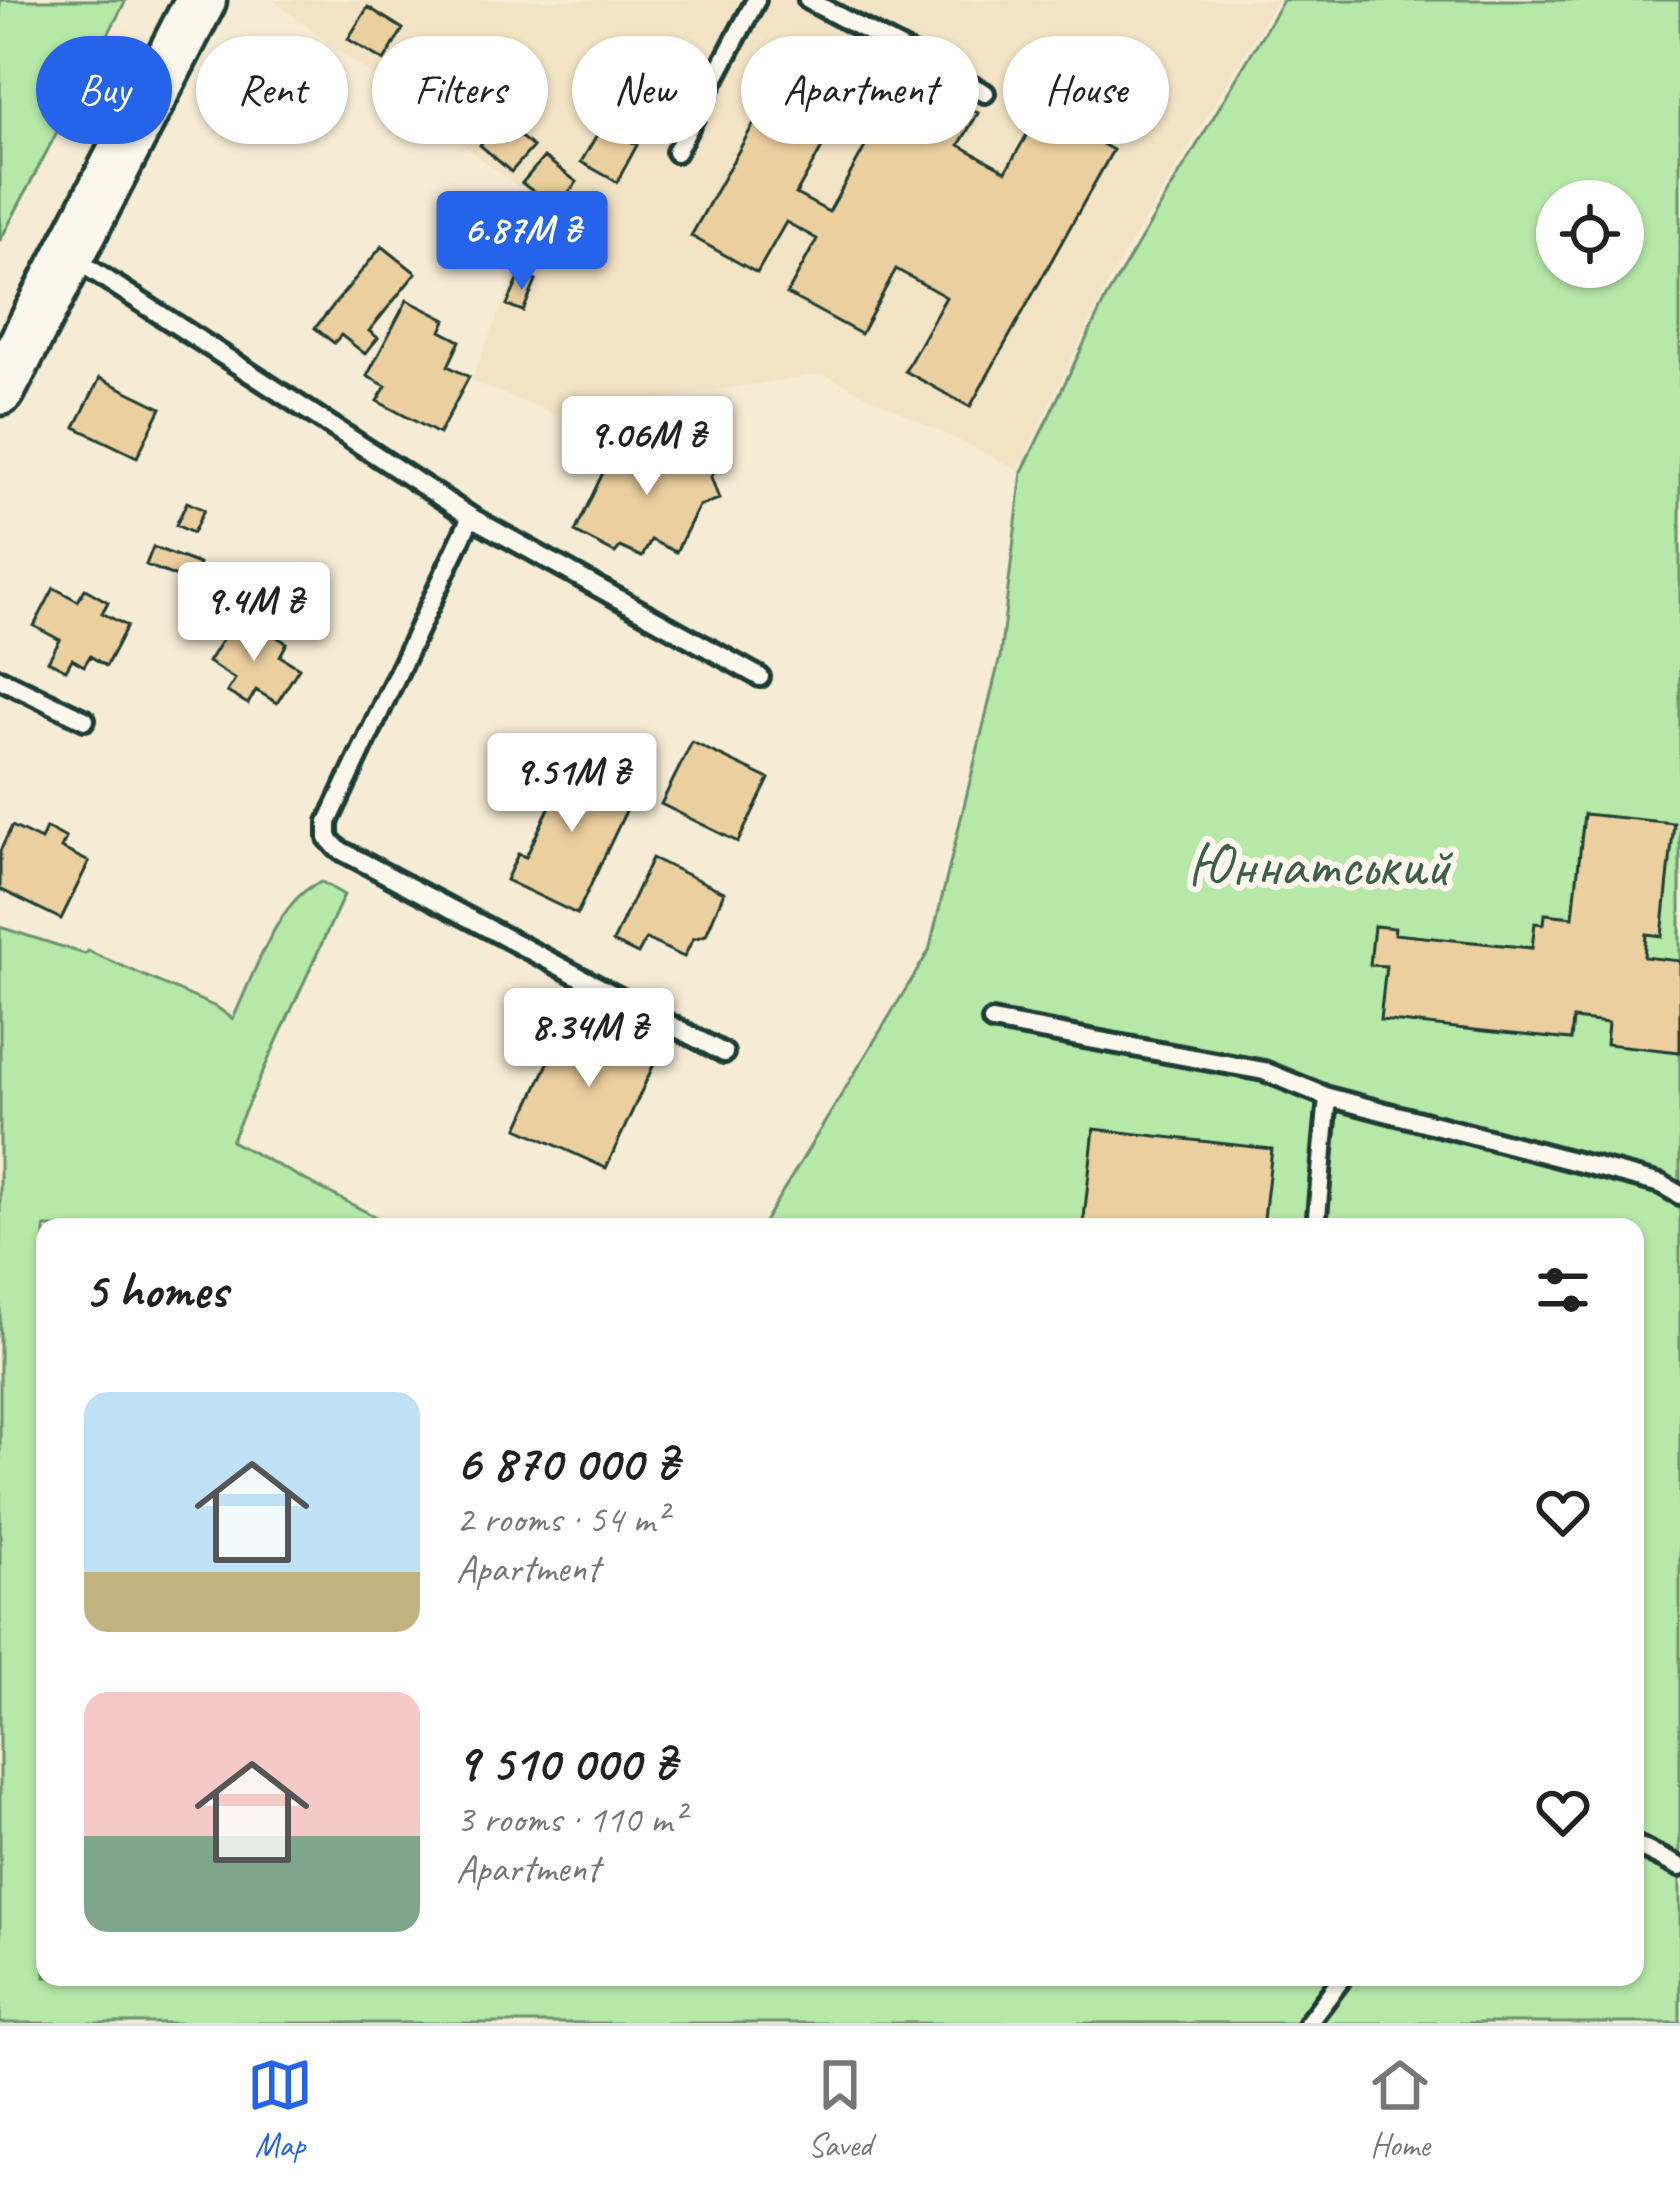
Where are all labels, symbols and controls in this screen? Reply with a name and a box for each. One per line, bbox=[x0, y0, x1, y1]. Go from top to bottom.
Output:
chip: Buy bbox=[36, 36, 172, 144]
chip: Rent bbox=[196, 36, 348, 144]
chip: Filters bbox=[372, 36, 548, 144]
chip: New bbox=[572, 36, 717, 144]
chip: Apartment bbox=[741, 36, 979, 144]
chip: House bbox=[1003, 36, 1169, 144]
map controls bbox=[1536, 180, 1644, 288]
button: locate bbox=[1536, 180, 1644, 288]
pin: 6.87M ₴ bbox=[411, 191, 633, 293]
text: 6.87M ₴ bbox=[464, 205, 580, 254]
pin: 9.06M ₴ bbox=[536, 396, 758, 498]
text: 9.06M ₴ bbox=[589, 410, 705, 459]
pin: 9.4M ₴ bbox=[156, 562, 352, 664]
text: 9.4M ₴ bbox=[205, 576, 303, 625]
pin: 9.51M ₴ bbox=[461, 733, 683, 835]
text: 9.51M ₴ bbox=[514, 747, 630, 796]
park label: Юннатський bbox=[1188, 827, 1453, 903]
pin: 8.34M ₴ bbox=[478, 988, 700, 1090]
text: 8.34M ₴ bbox=[531, 1002, 647, 1051]
icon: filters bbox=[1530, 1257, 1596, 1323]
text: 5 homes bbox=[84, 1258, 227, 1322]
text: 6 870 000 ₴ bbox=[456, 1431, 678, 1495]
icon: home bbox=[180, 1440, 324, 1584]
icon: heart bbox=[1530, 1479, 1596, 1545]
text: 2 rooms · 54 m² bbox=[456, 1495, 667, 1544]
text: Apartment bbox=[456, 1544, 599, 1593]
text: 9 510 000 ₴ bbox=[456, 1731, 676, 1795]
icon: home bbox=[180, 1740, 324, 1884]
icon: heart bbox=[1530, 1779, 1596, 1845]
text: 3 rooms · 110 m² bbox=[456, 1795, 684, 1844]
text: Apartment bbox=[456, 1844, 599, 1893]
tab: Map bbox=[247, 2052, 313, 2166]
tab: Saved bbox=[807, 2052, 873, 2166]
tab: Home bbox=[1367, 2052, 1433, 2166]

